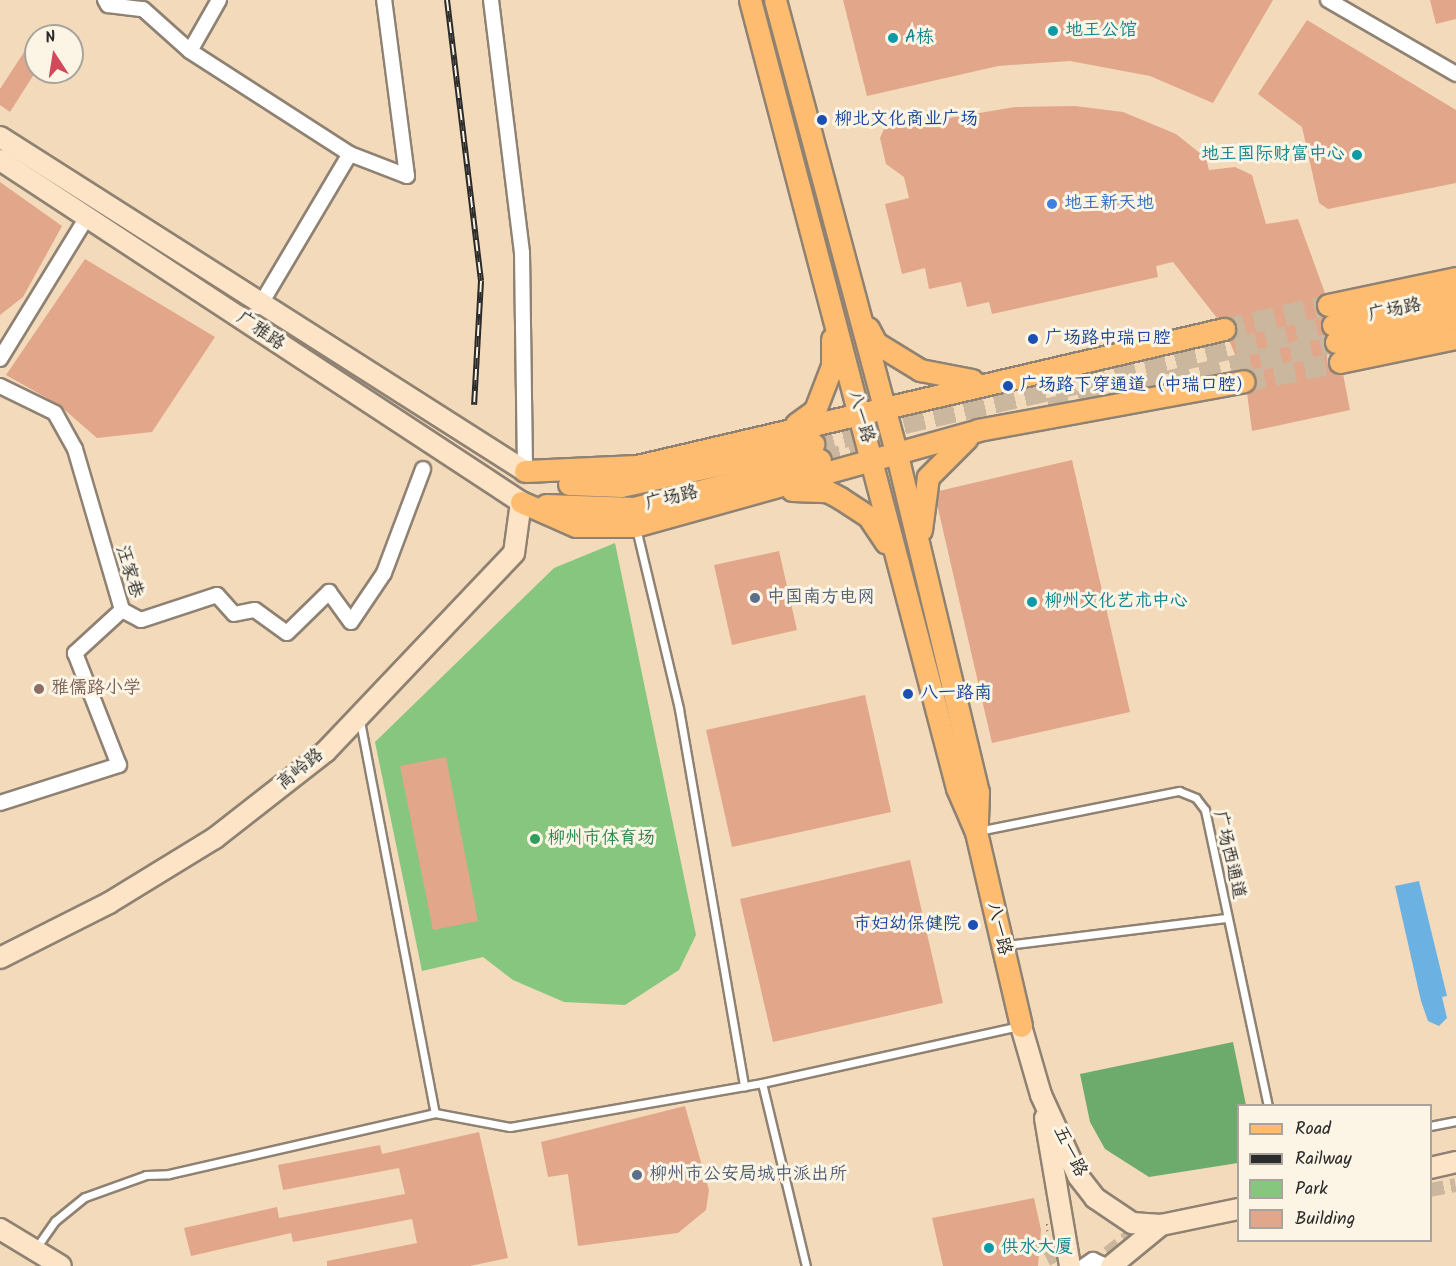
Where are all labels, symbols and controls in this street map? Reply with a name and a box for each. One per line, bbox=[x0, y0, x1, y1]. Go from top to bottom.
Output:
place label: 地王公馆 bbox=[1065, 20, 1137, 42]
north arrow bbox=[24, 24, 84, 84]
marker: 地王公馆 bbox=[1046, 24, 1060, 38]
text: N bbox=[43, 25, 58, 51]
place label: A栋 bbox=[905, 27, 934, 49]
marker: A栋 bbox=[886, 31, 900, 45]
place label: 柳北文化商业广场 bbox=[834, 109, 978, 131]
marker: 柳北文化商业广场 bbox=[815, 113, 829, 127]
place label: 地王国际财富中心 bbox=[1201, 144, 1345, 166]
marker: 地王国际财富中心 bbox=[1350, 148, 1364, 162]
place label: 地王新天地 bbox=[1064, 193, 1154, 215]
marker: 地王新天地 bbox=[1045, 197, 1059, 211]
street label: 广场路 bbox=[1366, 295, 1424, 327]
street label: 广雅路 bbox=[232, 308, 288, 356]
place label: 广场路中瑞口腔 bbox=[1045, 328, 1171, 350]
marker: 广场路中瑞口腔 bbox=[1026, 332, 1040, 346]
place label: 广场路下穿通道（中瑞口腔） bbox=[1020, 375, 1254, 397]
marker: 广场路下穿通道（中瑞口腔） bbox=[1001, 379, 1015, 393]
street label: 八一路 bbox=[842, 388, 878, 446]
street label: 广场路 bbox=[643, 482, 701, 516]
street label: 汪家巷 bbox=[110, 543, 146, 601]
place label: 中国南方电网 bbox=[767, 587, 875, 609]
marker: 中国南方电网 bbox=[748, 591, 762, 605]
place label: 柳州文化艺术中心 bbox=[1044, 591, 1188, 613]
marker: 柳州文化艺术中心 bbox=[1025, 595, 1039, 609]
place label: 雅儒路小学 bbox=[51, 678, 141, 700]
marker: 雅儒路小学 bbox=[32, 682, 46, 696]
place label: 八一路南 bbox=[920, 683, 992, 705]
marker: 八一路南 bbox=[901, 687, 915, 701]
street label: 高岭路 bbox=[273, 745, 329, 795]
street label: 广场西通道 bbox=[1207, 809, 1249, 901]
place label: 柳州市体育场 bbox=[547, 828, 655, 850]
marker: 柳州市体育场 bbox=[528, 832, 542, 846]
street label: 八一路 bbox=[981, 900, 1015, 958]
place label: 市妇幼保健院 bbox=[853, 914, 961, 936]
marker: 市妇幼保健院 bbox=[966, 918, 980, 932]
legend bbox=[1237, 1104, 1432, 1242]
text: Road bbox=[1295, 1115, 1331, 1144]
street label: 五一路 bbox=[1047, 1123, 1091, 1181]
text: Railway bbox=[1295, 1145, 1352, 1174]
place label: 柳州市公安局城中派出所 bbox=[649, 1164, 847, 1186]
marker: 柳州市公安局城中派出所 bbox=[630, 1168, 644, 1182]
text: Park bbox=[1295, 1175, 1328, 1204]
text: Building bbox=[1295, 1205, 1355, 1234]
place label: 供水大厦 bbox=[1001, 1237, 1073, 1259]
marker: 供水大厦 bbox=[982, 1241, 996, 1255]

